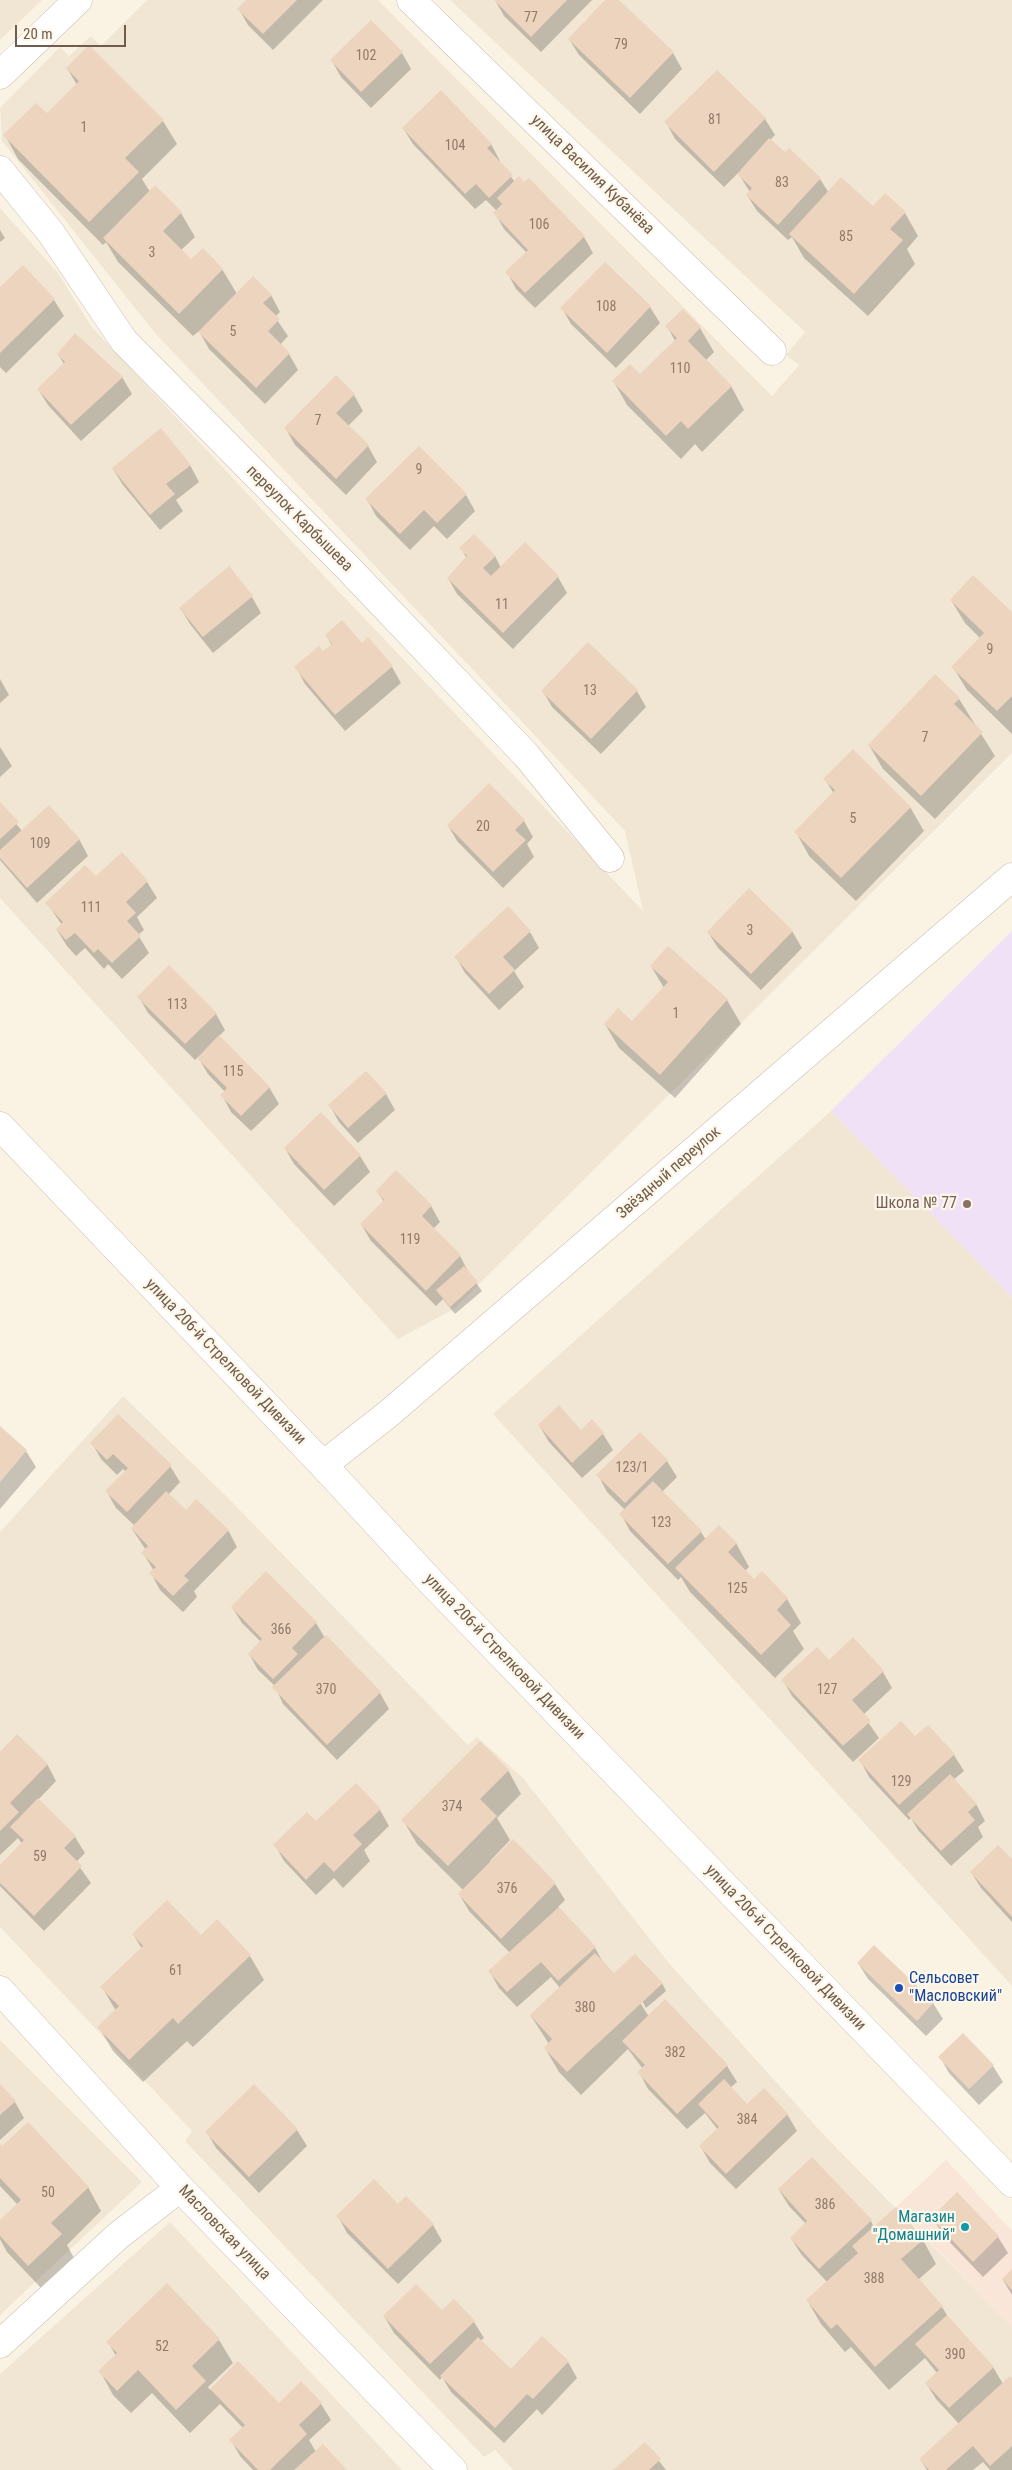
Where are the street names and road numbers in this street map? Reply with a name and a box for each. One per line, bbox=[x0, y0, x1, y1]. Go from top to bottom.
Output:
street label: улица Василия Кубанёва bbox=[526, 111, 658, 239]
street label: переулок Карбышева bbox=[242, 462, 356, 576]
street label: Звёздный переулок bbox=[613, 1123, 725, 1223]
street label: улица 206-й Стрелковой Дивизии bbox=[141, 1275, 309, 1449]
street label: улица 206-й Стрелковой Дивизии bbox=[420, 1570, 588, 1744]
street label: улица 206-й Стрелковой Дивизии bbox=[701, 1861, 869, 2035]
street label: Масловская улица bbox=[174, 2182, 274, 2284]

